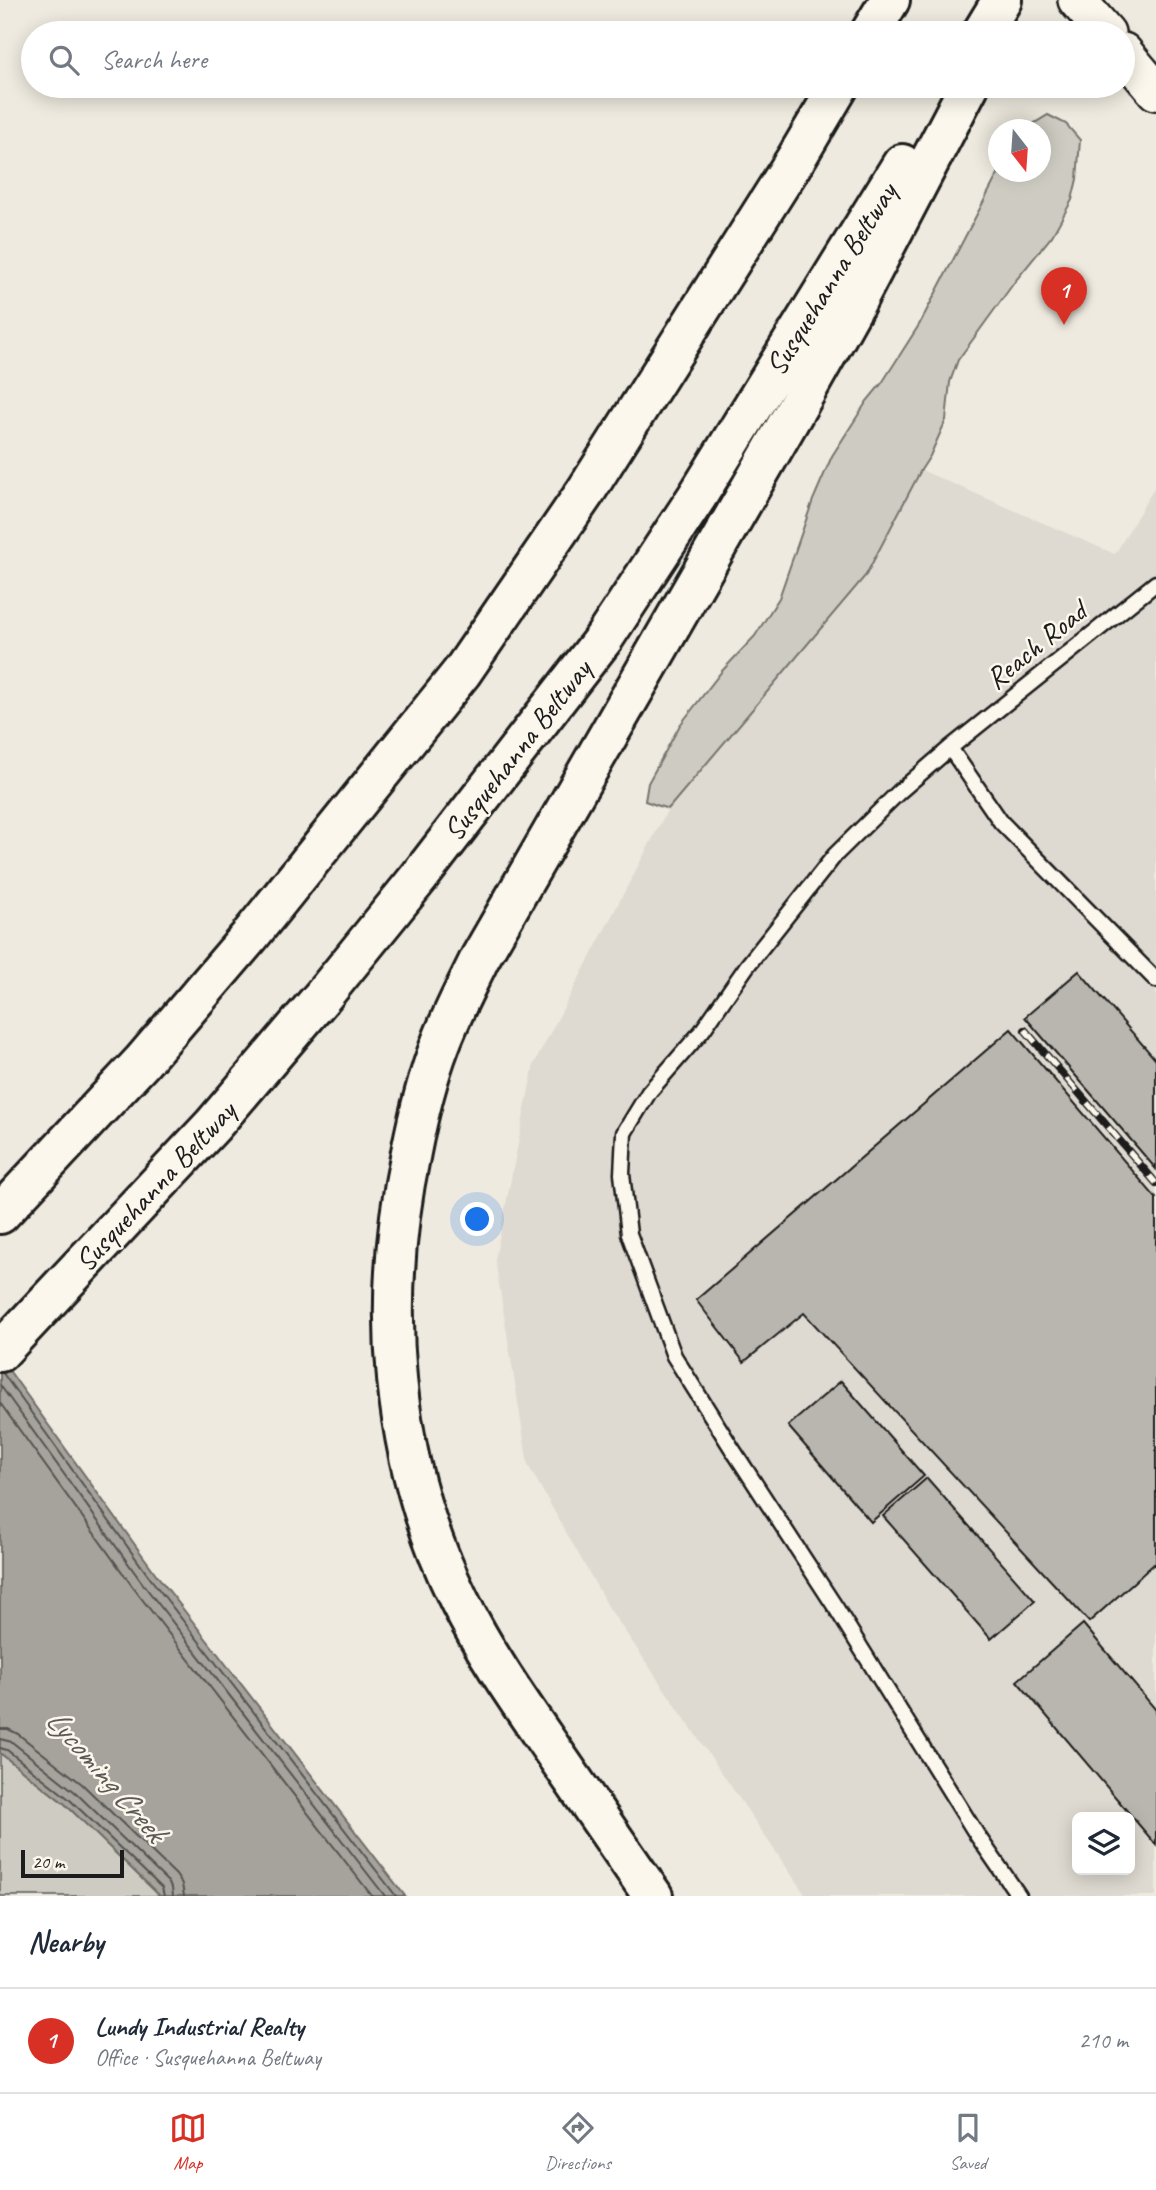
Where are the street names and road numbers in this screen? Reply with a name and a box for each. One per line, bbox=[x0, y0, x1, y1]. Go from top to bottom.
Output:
street label: Susquehanna Beltway bbox=[757, 173, 907, 382]
street label: Reach Road bbox=[978, 590, 1098, 697]
street label: Susquehanna Beltway bbox=[434, 650, 601, 848]
street label: Susquehanna Beltway bbox=[66, 1091, 246, 1279]

